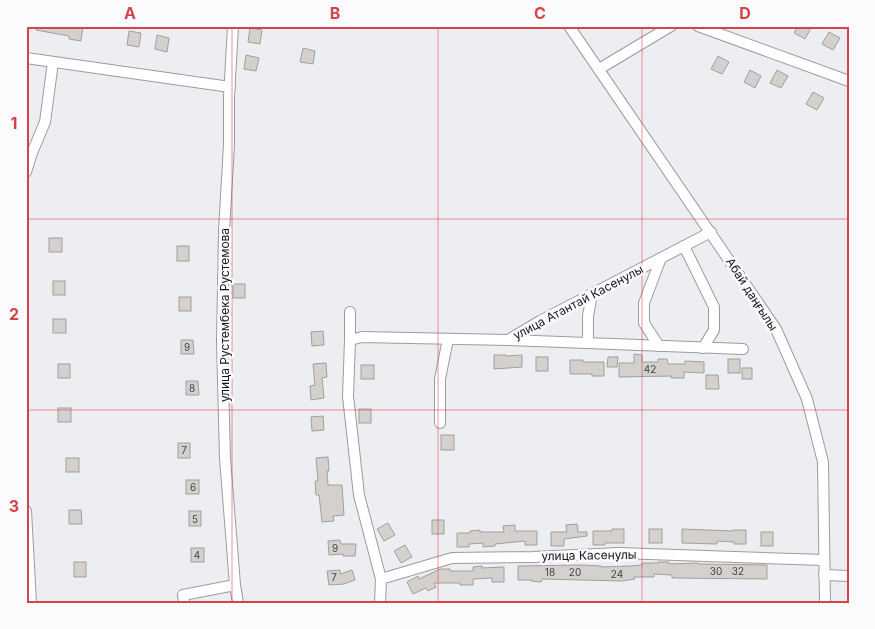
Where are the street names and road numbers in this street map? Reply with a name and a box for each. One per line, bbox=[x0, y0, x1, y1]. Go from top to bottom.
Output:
street label: улица Рустембека Рустемова bbox=[217, 228, 232, 402]
street label: Абай даңғылы bbox=[723, 255, 781, 333]
street label: улица Атантай Касенулы bbox=[510, 261, 646, 343]
street label: улица Касенулы bbox=[541, 547, 637, 563]

